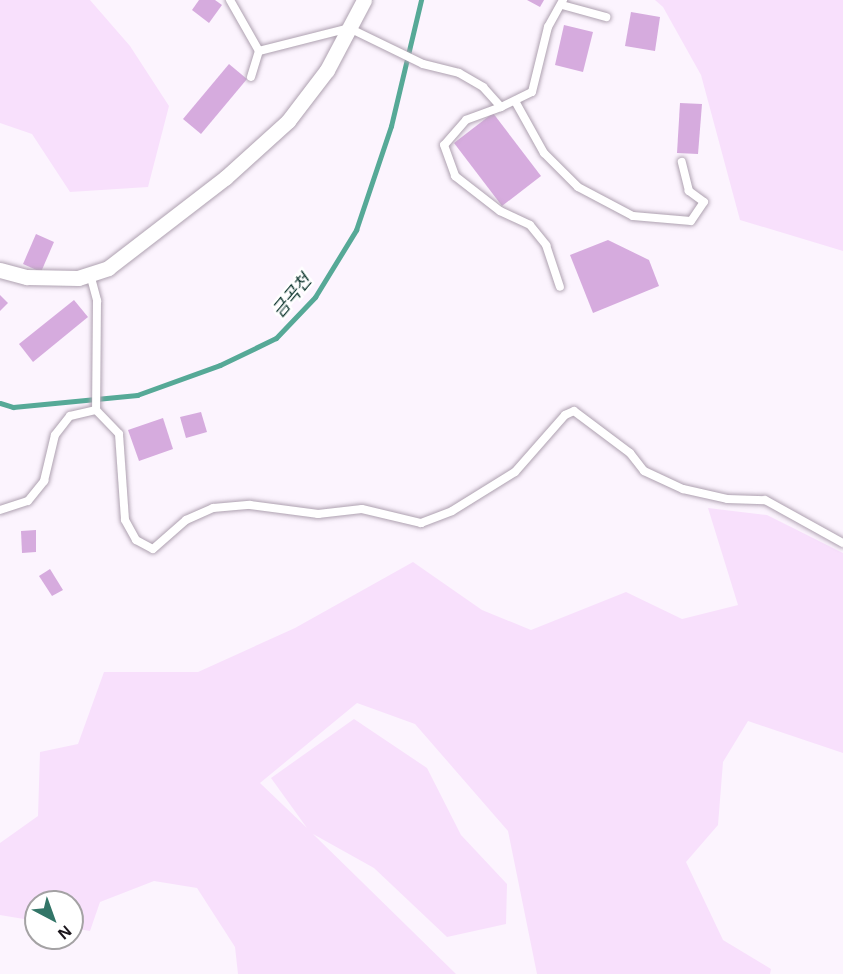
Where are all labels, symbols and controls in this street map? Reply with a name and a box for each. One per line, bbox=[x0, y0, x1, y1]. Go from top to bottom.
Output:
water label: 금곡천 bbox=[268, 270, 316, 322]
north arrow bbox=[24, 890, 84, 950]
text: N bbox=[55, 922, 75, 943]

